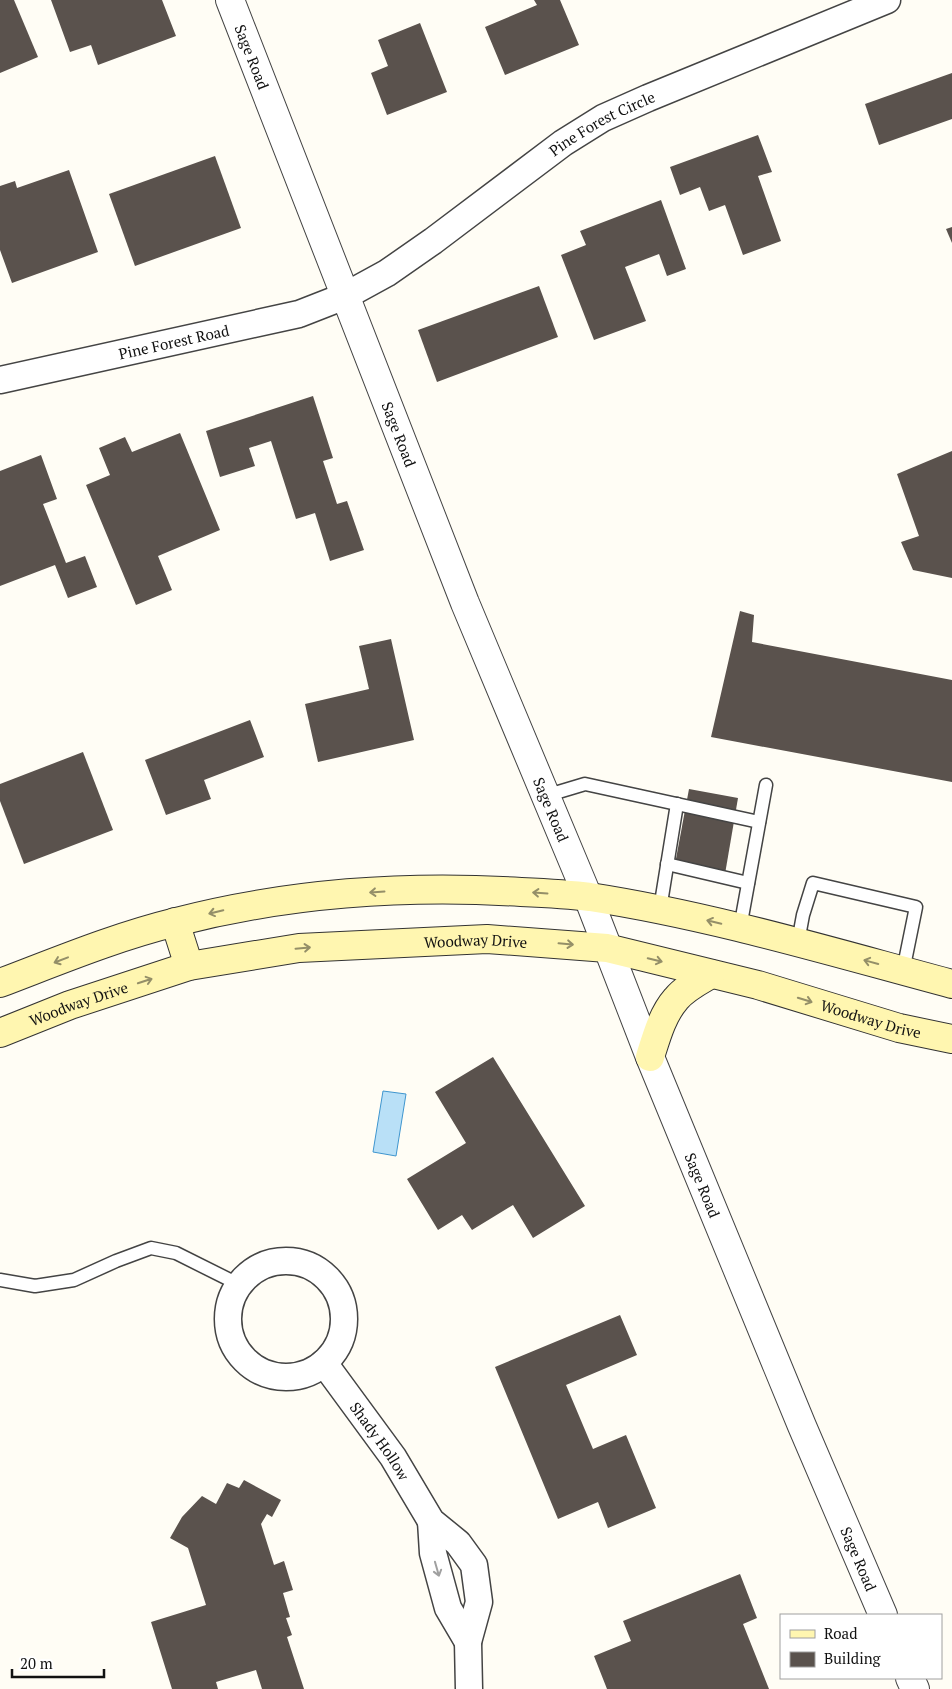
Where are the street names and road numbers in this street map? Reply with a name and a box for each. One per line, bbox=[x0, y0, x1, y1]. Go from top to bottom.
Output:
street label: Sage Road bbox=[230, 21, 274, 92]
street label: Pine Forest Circle bbox=[545, 86, 658, 160]
street label: Pine Forest Road bbox=[117, 320, 231, 364]
street label: Sage Road bbox=[378, 399, 421, 470]
street label: Sage Road bbox=[529, 774, 574, 845]
street label: Woodway Drive bbox=[424, 929, 528, 952]
street label: Woodway Drive bbox=[26, 977, 130, 1030]
street label: Woodway Drive bbox=[818, 995, 923, 1042]
street label: Sage Road bbox=[681, 1150, 725, 1220]
street label: Shady Hollow bbox=[346, 1398, 415, 1485]
street label: Sage Road bbox=[836, 1523, 882, 1594]

